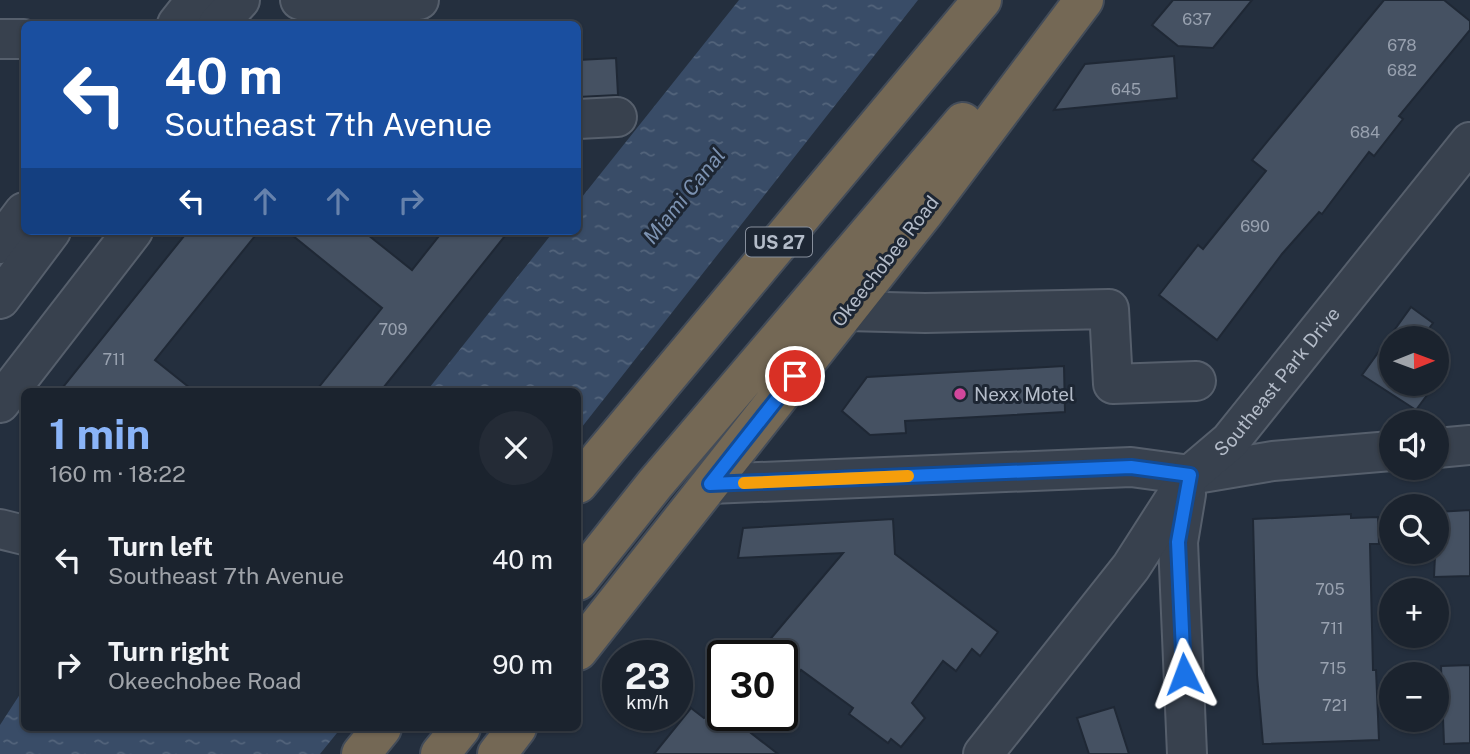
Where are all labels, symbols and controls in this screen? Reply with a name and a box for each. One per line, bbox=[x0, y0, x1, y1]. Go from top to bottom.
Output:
house number: 637 bbox=[1182, 10, 1212, 29]
house number: 678 bbox=[1387, 36, 1417, 55]
text: 40 m bbox=[164, 47, 283, 105]
icon: left bbox=[49, 49, 140, 140]
house number: 682 bbox=[1387, 61, 1417, 80]
house number: 645 bbox=[1111, 80, 1141, 99]
text: Southeast 7th Avenue bbox=[164, 106, 492, 143]
house number: 684 bbox=[1350, 123, 1380, 142]
water label: Miami Canal bbox=[638, 143, 730, 249]
icon: left bbox=[173, 182, 211, 220]
icon: ahead bbox=[246, 182, 284, 220]
icon: ahead bbox=[319, 182, 357, 220]
icon: right bbox=[392, 182, 430, 220]
street label: Okeechobee Road bbox=[827, 191, 943, 331]
house number: 690 bbox=[1240, 217, 1270, 236]
road number: US 27 bbox=[746, 228, 812, 256]
street label: Southeast Park Drive bbox=[1210, 303, 1344, 461]
house number: 709 bbox=[379, 320, 407, 339]
north arrow bbox=[1379, 326, 1449, 396]
map controls bbox=[1379, 326, 1449, 732]
pin bbox=[765, 346, 825, 406]
house number: 711 bbox=[103, 350, 125, 369]
icon: arrive bbox=[776, 357, 814, 395]
place label: Nexx Motel bbox=[974, 383, 1075, 405]
marker: Nexx Motel bbox=[952, 386, 968, 402]
text: 1 min bbox=[49, 409, 150, 458]
button: sound bbox=[1379, 410, 1449, 480]
button: close bbox=[479, 411, 553, 485]
text: 160 m · 18:22 bbox=[49, 460, 186, 487]
button: search bbox=[1379, 494, 1449, 564]
text: Turn left bbox=[108, 531, 213, 562]
icon: left bbox=[49, 541, 87, 579]
text: 40 m bbox=[492, 544, 553, 575]
text: Southeast 7th Avenue bbox=[108, 562, 344, 589]
button: + bbox=[1379, 578, 1449, 648]
house number: 705 bbox=[1315, 580, 1345, 599]
house number: 711 bbox=[1321, 619, 1343, 638]
text: Turn right bbox=[108, 636, 230, 667]
position arrow bbox=[1147, 637, 1221, 711]
speed limit sign: 30 bbox=[707, 640, 798, 731]
icon: right bbox=[49, 646, 87, 684]
text: 90 m bbox=[492, 649, 553, 680]
text: 23 bbox=[625, 656, 670, 697]
house number: 715 bbox=[1320, 659, 1346, 678]
button: − bbox=[1379, 662, 1449, 732]
text: Okeechobee Road bbox=[108, 667, 301, 694]
text: km/h bbox=[626, 692, 669, 713]
house number: 721 bbox=[1322, 696, 1348, 715]

